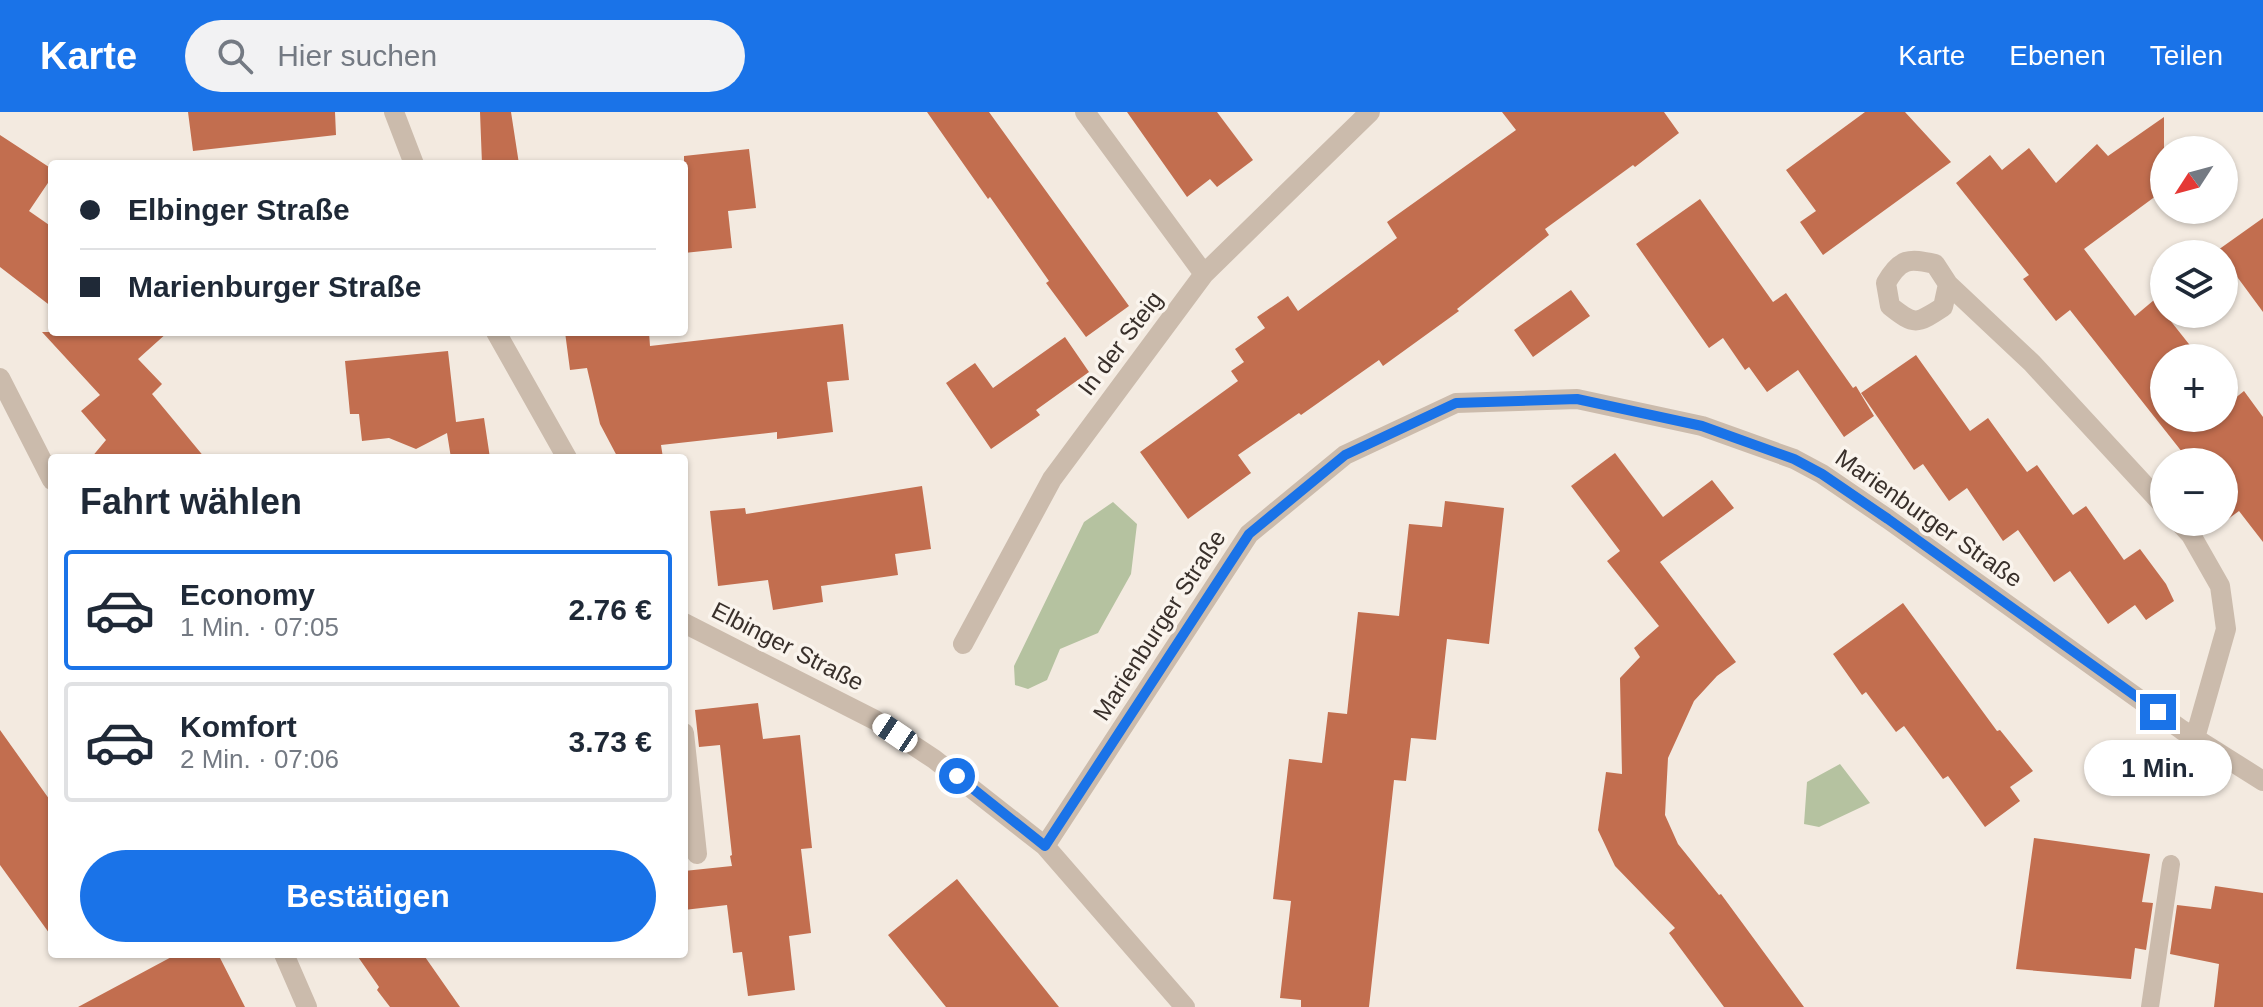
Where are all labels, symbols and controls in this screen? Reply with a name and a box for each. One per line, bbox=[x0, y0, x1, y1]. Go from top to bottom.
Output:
search box bbox=[185, 20, 745, 92]
icon: search bbox=[213, 34, 257, 78]
text: Karte bbox=[40, 35, 137, 77]
text: Hier suchen bbox=[277, 39, 437, 72]
text: Karte bbox=[1898, 40, 1965, 71]
text: Ebenen bbox=[2009, 40, 2106, 71]
text: Teilen bbox=[2150, 40, 2223, 71]
north arrow bbox=[2150, 136, 2238, 224]
map controls bbox=[2150, 136, 2238, 536]
text: Elbinger Straße bbox=[128, 193, 350, 226]
button: layers bbox=[2150, 240, 2238, 328]
text: Marienburger Straße bbox=[128, 270, 421, 303]
street label: In der Steig bbox=[1072, 286, 1168, 400]
button: + bbox=[2150, 344, 2238, 432]
street label: Marienburger Straße bbox=[1831, 443, 2027, 593]
button: − bbox=[2150, 448, 2238, 536]
text: Fahrt wählen bbox=[80, 481, 302, 522]
street label: Marienburger Straße bbox=[1087, 525, 1231, 725]
icon: car bbox=[84, 574, 156, 646]
text: Economy bbox=[180, 578, 315, 611]
text: 2.76 € bbox=[569, 593, 652, 626]
street label: Elbinger Straße bbox=[708, 596, 868, 696]
text: 1 Min. · 07:05 bbox=[180, 612, 339, 642]
route end bbox=[2140, 694, 2176, 730]
icon: car bbox=[84, 706, 156, 778]
text: Komfort bbox=[180, 710, 297, 743]
car bbox=[868, 710, 922, 756]
text: 3.73 € bbox=[569, 725, 652, 758]
callout: 1 Min. bbox=[2084, 740, 2232, 796]
text: 2 Min. · 07:06 bbox=[180, 744, 339, 774]
text: 1 Min. bbox=[2121, 753, 2195, 783]
route start bbox=[939, 758, 975, 794]
button: Bestätigen bbox=[80, 850, 656, 942]

